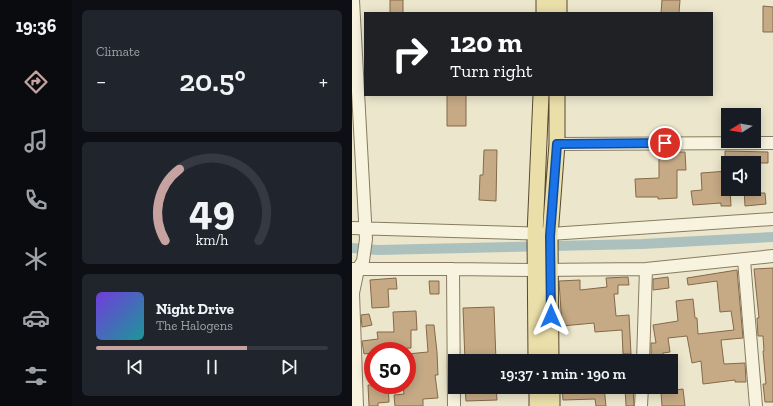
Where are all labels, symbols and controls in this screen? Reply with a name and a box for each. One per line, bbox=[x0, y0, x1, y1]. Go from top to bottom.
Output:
text: 19:36 bbox=[16, 15, 56, 37]
text: 120 m bbox=[450, 26, 522, 59]
icon: right bbox=[384, 28, 436, 80]
text: Climate bbox=[96, 44, 140, 59]
text: Turn right bbox=[450, 60, 532, 82]
text: 20.5° bbox=[179, 63, 246, 99]
icon: directions bbox=[22, 68, 50, 96]
text: − bbox=[96, 68, 106, 95]
text: + bbox=[319, 68, 328, 95]
north arrow bbox=[721, 108, 761, 148]
map controls bbox=[721, 108, 761, 196]
pin bbox=[648, 126, 682, 160]
icon: music bbox=[22, 127, 50, 155]
icon: arrive bbox=[654, 132, 676, 154]
button: sound bbox=[721, 156, 761, 196]
text: 49 bbox=[189, 185, 235, 235]
icon: phone bbox=[22, 186, 50, 214]
text: km/h bbox=[196, 232, 228, 249]
icon: climate bbox=[22, 245, 50, 273]
position arrow bbox=[530, 295, 572, 337]
text: Night Drive bbox=[156, 300, 234, 318]
icon: car bbox=[22, 304, 50, 332]
text: The Halogens bbox=[156, 318, 233, 333]
speed limit sign: 50 bbox=[364, 342, 416, 394]
icon: previous bbox=[124, 356, 146, 378]
icon: pause bbox=[201, 356, 223, 378]
icon: next bbox=[278, 356, 300, 378]
icon: filters bbox=[22, 362, 50, 390]
text: 19:37 · 1 min · 190 m bbox=[500, 365, 626, 383]

